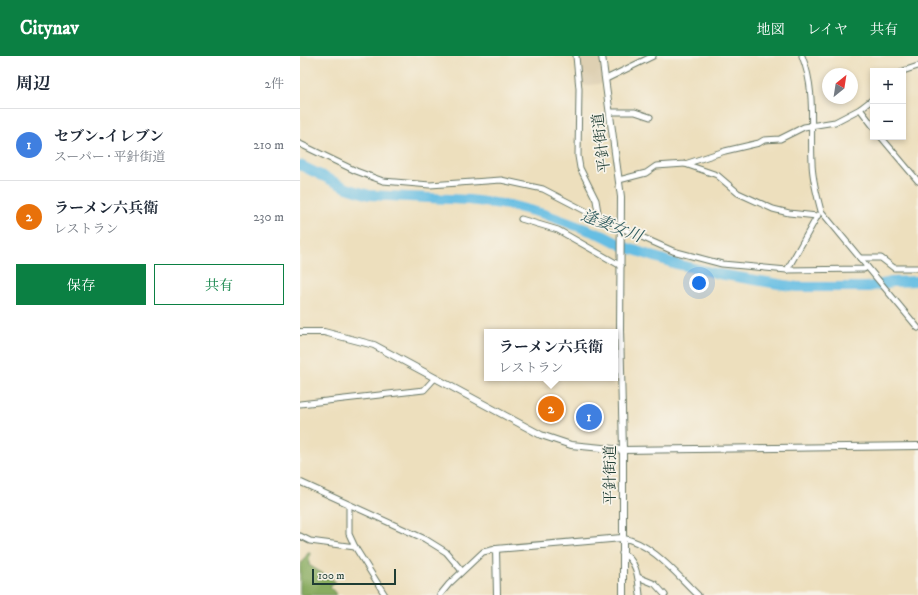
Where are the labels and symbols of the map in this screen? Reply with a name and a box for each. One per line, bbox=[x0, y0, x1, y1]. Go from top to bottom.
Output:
north arrow bbox=[822, 68, 858, 104]
street label: 平針街道 bbox=[588, 112, 615, 174]
water label: 逢妻女川 bbox=[578, 205, 647, 247]
your location bbox=[689, 273, 709, 293]
pin: 2 bbox=[538, 394, 564, 424]
pin: 1 bbox=[576, 402, 602, 432]
street label: 平針街道 bbox=[601, 445, 620, 505]
scale bar bbox=[312, 567, 396, 586]

